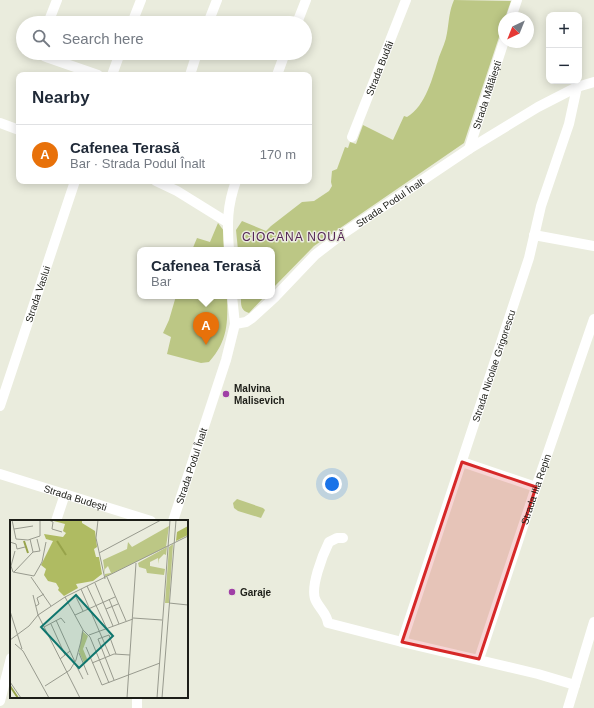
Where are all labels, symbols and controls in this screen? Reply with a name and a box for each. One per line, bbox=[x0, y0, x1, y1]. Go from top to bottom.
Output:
north arrow bbox=[498, 12, 534, 48]
map controls bbox=[546, 12, 582, 84]
button: + bbox=[546, 12, 582, 48]
search box bbox=[16, 16, 312, 60]
icon: search bbox=[30, 27, 52, 49]
text: Search here bbox=[62, 30, 144, 47]
street label: Strada Budăi bbox=[364, 39, 395, 97]
button: − bbox=[546, 48, 582, 84]
street label: Strada Mălăiești bbox=[471, 59, 503, 131]
text: Nearby bbox=[32, 88, 90, 107]
text: Cafenea Terasă bbox=[70, 139, 180, 156]
text: A bbox=[40, 147, 50, 162]
text: 170 m bbox=[260, 147, 296, 162]
text: Bar · Strada Podul Înalt bbox=[70, 156, 205, 171]
street label: Strada Podul Înalt bbox=[354, 176, 426, 229]
district label: CIOCANA NOUĂ bbox=[242, 229, 346, 244]
popup bbox=[137, 247, 275, 299]
text: Cafenea Terasă bbox=[151, 257, 261, 274]
street label: Strada Vaslui bbox=[23, 265, 52, 324]
text: Bar bbox=[151, 274, 171, 289]
street label: Strada Nicolae Grigorescu bbox=[470, 308, 518, 423]
pin: A bbox=[193, 312, 219, 345]
place label: Malvina Malisevich bbox=[234, 383, 285, 406]
marker: Malvina Malisevich bbox=[221, 389, 231, 399]
street label: Strada Podul Înalt bbox=[174, 426, 209, 506]
street label: Strada Ilia Repin bbox=[519, 452, 553, 526]
your location bbox=[322, 474, 342, 494]
street label: Strada Budești bbox=[42, 483, 108, 513]
inset map bbox=[10, 520, 188, 698]
marker: Garaje bbox=[227, 587, 237, 597]
place label: Garaje bbox=[240, 587, 272, 598]

